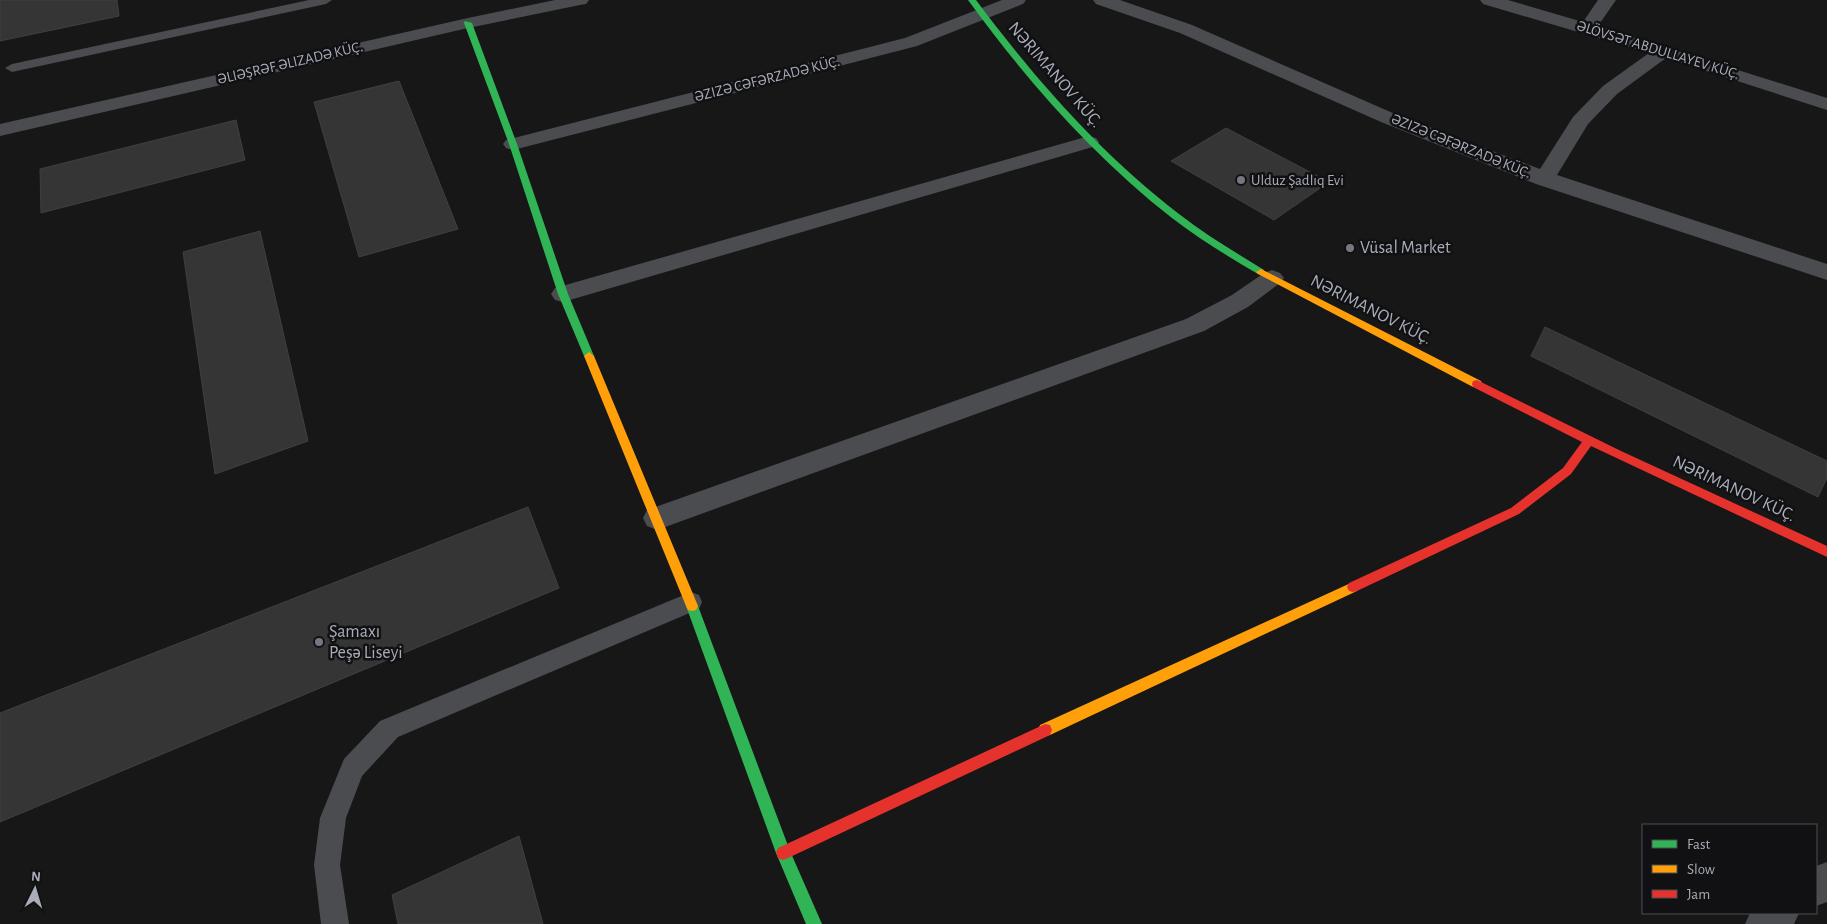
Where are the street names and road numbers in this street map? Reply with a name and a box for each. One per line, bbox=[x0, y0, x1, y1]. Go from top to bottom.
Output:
street label: ƏLÖVSƏT ABDULLAYEV KÜÇ. bbox=[1575, 16, 1742, 82]
street label: NƏRIMANOV KÜÇ. bbox=[1004, 17, 1107, 131]
street label: ƏLIƏŞRƏF ƏLIZADƏ KÜÇ. bbox=[215, 37, 364, 87]
street label: ƏZIZƏ CƏFƏRZADƏ KÜÇ. bbox=[692, 52, 841, 104]
street label: ƏZIZƏ CƏFƏRZADƏ KÜÇ. bbox=[1389, 109, 1534, 181]
street label: NƏRIMANOV KÜÇ. bbox=[1307, 270, 1435, 348]
street label: NƏRIMANOV KÜÇ. bbox=[1670, 451, 1799, 525]

